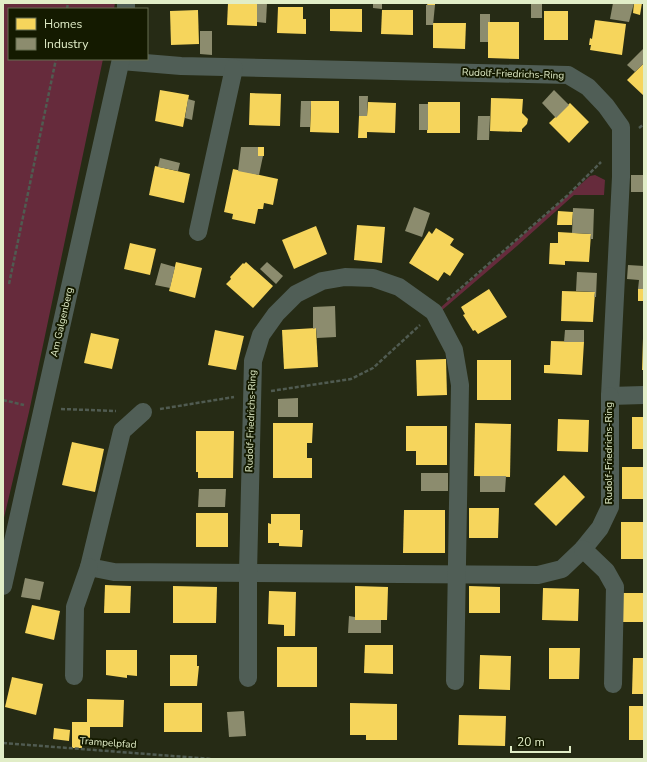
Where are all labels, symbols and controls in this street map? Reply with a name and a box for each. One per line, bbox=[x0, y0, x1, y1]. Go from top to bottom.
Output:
legend bbox=[8, 8, 148, 60]
text: Homes bbox=[44, 16, 82, 32]
text: Industry bbox=[44, 36, 89, 52]
street label: Rudolf-Friedrichs-Ring bbox=[462, 65, 565, 83]
street label: Am Galgenberg bbox=[47, 286, 77, 358]
street label: Rudolf-Friedrichs-Ring bbox=[242, 369, 260, 472]
street label: Rudolf-Friedrichs-Ring bbox=[602, 402, 616, 504]
scale bar bbox=[511, 728, 570, 754]
street label: Trampelpfad bbox=[79, 734, 137, 752]
text: 20 m bbox=[517, 734, 545, 750]

